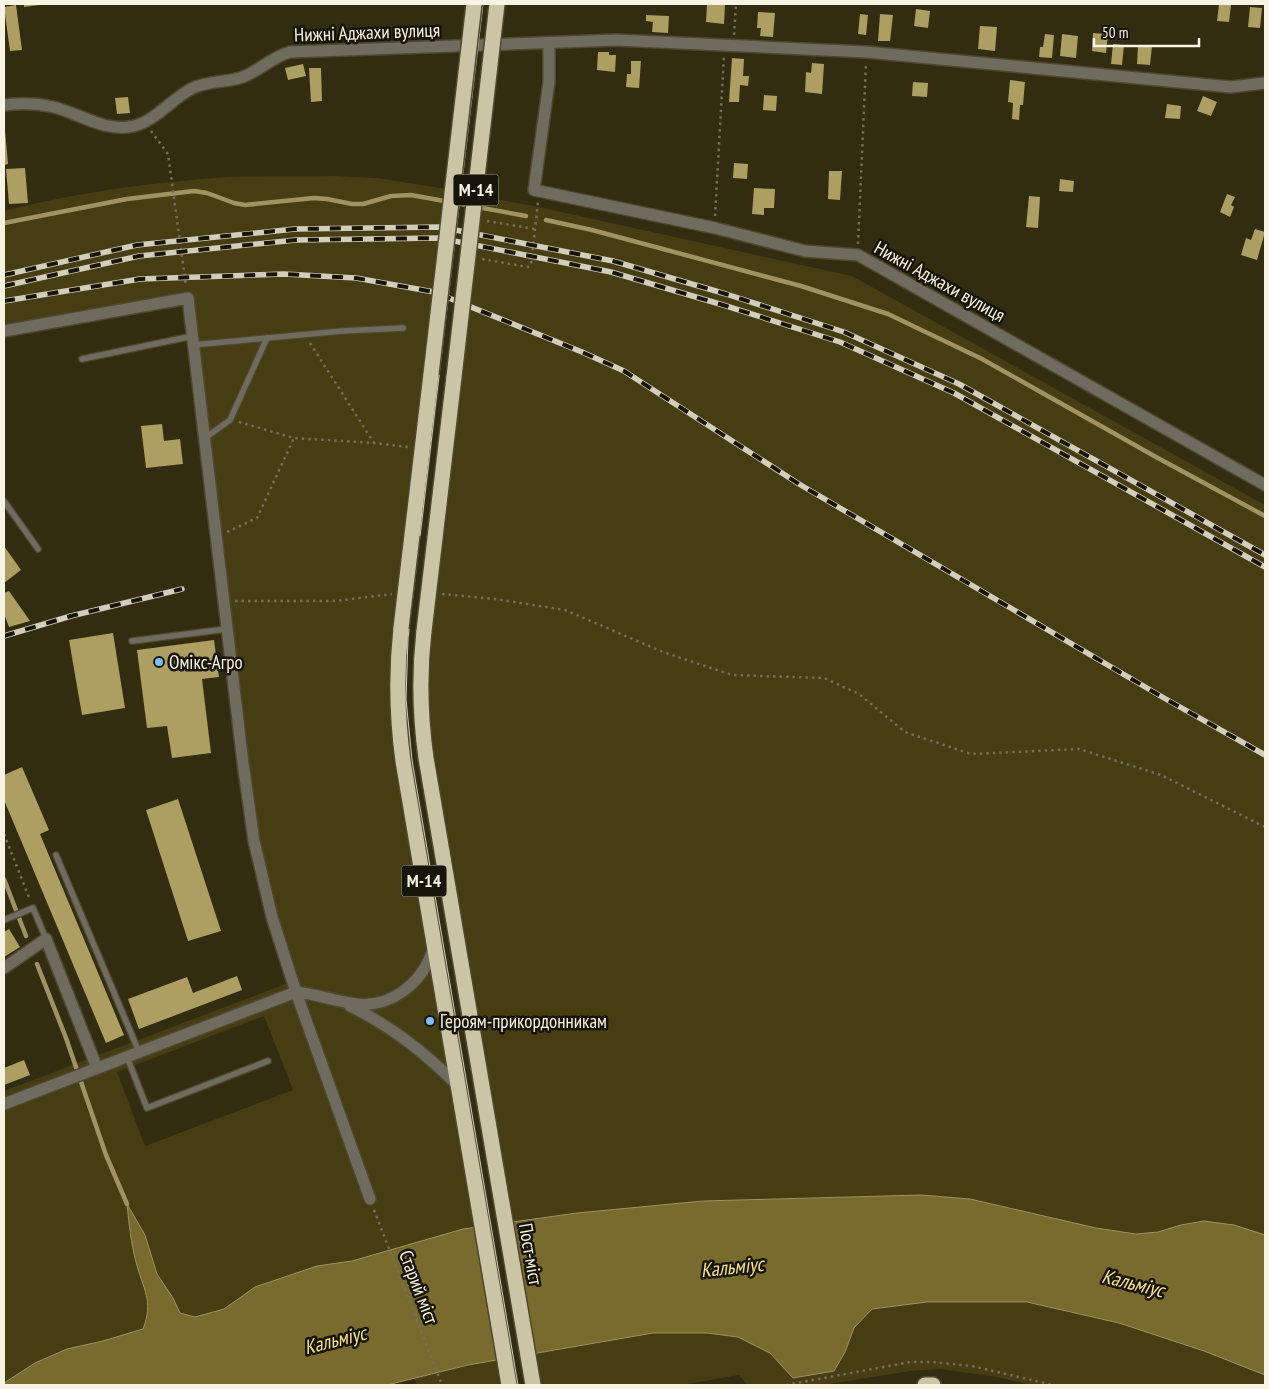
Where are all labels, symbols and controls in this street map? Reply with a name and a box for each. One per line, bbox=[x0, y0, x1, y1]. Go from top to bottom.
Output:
scale bar bbox=[1094, 15, 1199, 47]
street label: Нижні Аджахи вулиця bbox=[294, 17, 440, 47]
text: 50 m bbox=[1102, 23, 1128, 42]
road number: М-14 bbox=[454, 174, 498, 206]
street label: Нижні Аджахи вулиця bbox=[870, 235, 1010, 327]
place label: Омiкс-Агро bbox=[169, 650, 243, 674]
marker: Омiкс-Агро bbox=[153, 656, 165, 668]
road number: М-14 bbox=[402, 866, 446, 896]
place label: Героям-прикордонникам bbox=[440, 1009, 607, 1033]
marker: Героям-прикордонникам bbox=[424, 1015, 436, 1027]
street label: Пост-міст bbox=[514, 1221, 548, 1288]
street label: Старий міст bbox=[394, 1247, 444, 1328]
water label: Кальміус bbox=[699, 1251, 766, 1283]
water label: Кальміус bbox=[1099, 1263, 1168, 1304]
water label: Кальміус bbox=[301, 1319, 370, 1360]

